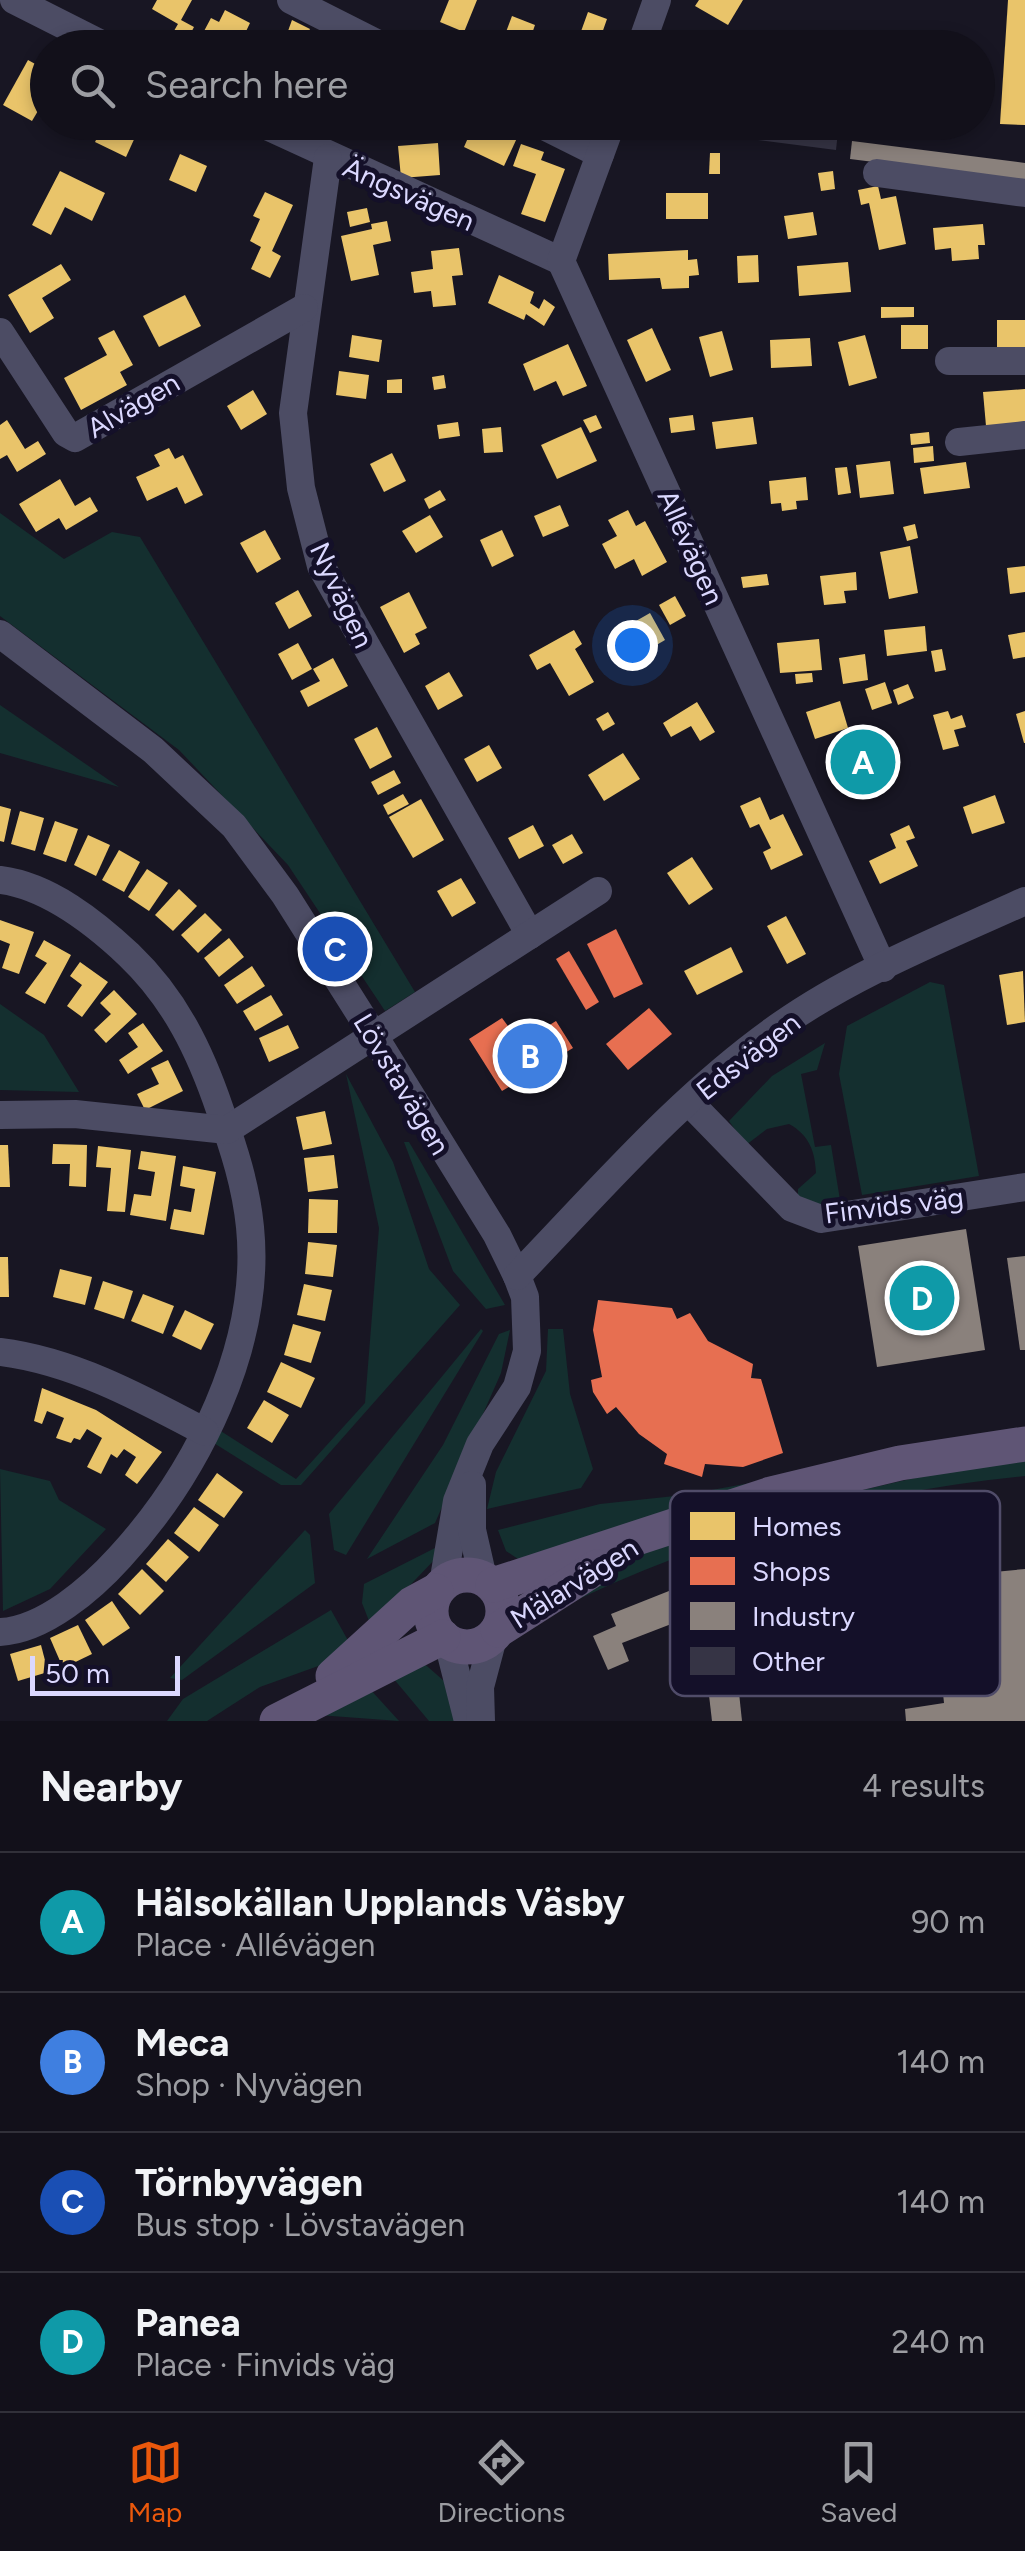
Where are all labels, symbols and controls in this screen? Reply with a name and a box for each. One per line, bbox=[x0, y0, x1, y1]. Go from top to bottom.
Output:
search box bbox=[30, 30, 995, 140]
icon: search bbox=[65, 58, 120, 113]
text: Search here bbox=[145, 62, 348, 108]
street label: Ängsvägen bbox=[338, 150, 480, 238]
street label: Alvägen bbox=[81, 365, 185, 445]
street label: Allévägen bbox=[651, 484, 731, 610]
street label: Nyvägen bbox=[303, 537, 381, 653]
your location bbox=[607, 620, 658, 671]
pin: A bbox=[830, 724, 896, 800]
pin: C bbox=[302, 912, 368, 986]
street label: Edsvägen bbox=[689, 1005, 807, 1107]
street label: Lövstavägen bbox=[347, 1007, 457, 1161]
pin: B bbox=[498, 1018, 562, 1094]
street label: Finvids väg bbox=[823, 1180, 965, 1230]
pin: D bbox=[890, 1260, 954, 1336]
legend bbox=[670, 1491, 1000, 1696]
text: Homes bbox=[752, 1509, 841, 1543]
street label: Mälarvägen bbox=[504, 1530, 644, 1636]
text: Shops bbox=[752, 1554, 831, 1588]
text: Industry bbox=[752, 1599, 855, 1633]
text: Other bbox=[752, 1644, 825, 1678]
scale bar bbox=[30, 1651, 180, 1696]
text: 50 m bbox=[45, 1656, 110, 1690]
text: Nearby bbox=[40, 1761, 182, 1812]
text: 4 results bbox=[862, 1767, 985, 1805]
text: Hälsokällan Upplands Väsby bbox=[135, 1880, 625, 1926]
text: A bbox=[61, 1903, 84, 1941]
text: 90 m bbox=[911, 1903, 985, 1941]
text: Place · Allévägen bbox=[135, 1926, 375, 1964]
text: Meca bbox=[135, 2020, 230, 2066]
text: B bbox=[63, 2043, 82, 2081]
text: 140 m bbox=[896, 2043, 985, 2081]
text: Shop · Nyvägen bbox=[135, 2066, 363, 2104]
text: Törnbyvägen bbox=[135, 2160, 363, 2206]
text: C bbox=[61, 2183, 84, 2221]
text: 140 m bbox=[896, 2183, 985, 2221]
text: Bus stop · Lövstavägen bbox=[135, 2206, 465, 2244]
text: Panea bbox=[135, 2300, 241, 2346]
text: D bbox=[61, 2323, 84, 2361]
text: 240 m bbox=[892, 2323, 985, 2361]
text: Place · Finvids väg bbox=[135, 2346, 395, 2384]
tab: Map bbox=[128, 2435, 183, 2529]
tab: Directions bbox=[438, 2435, 565, 2529]
tab: Saved bbox=[820, 2435, 897, 2529]

